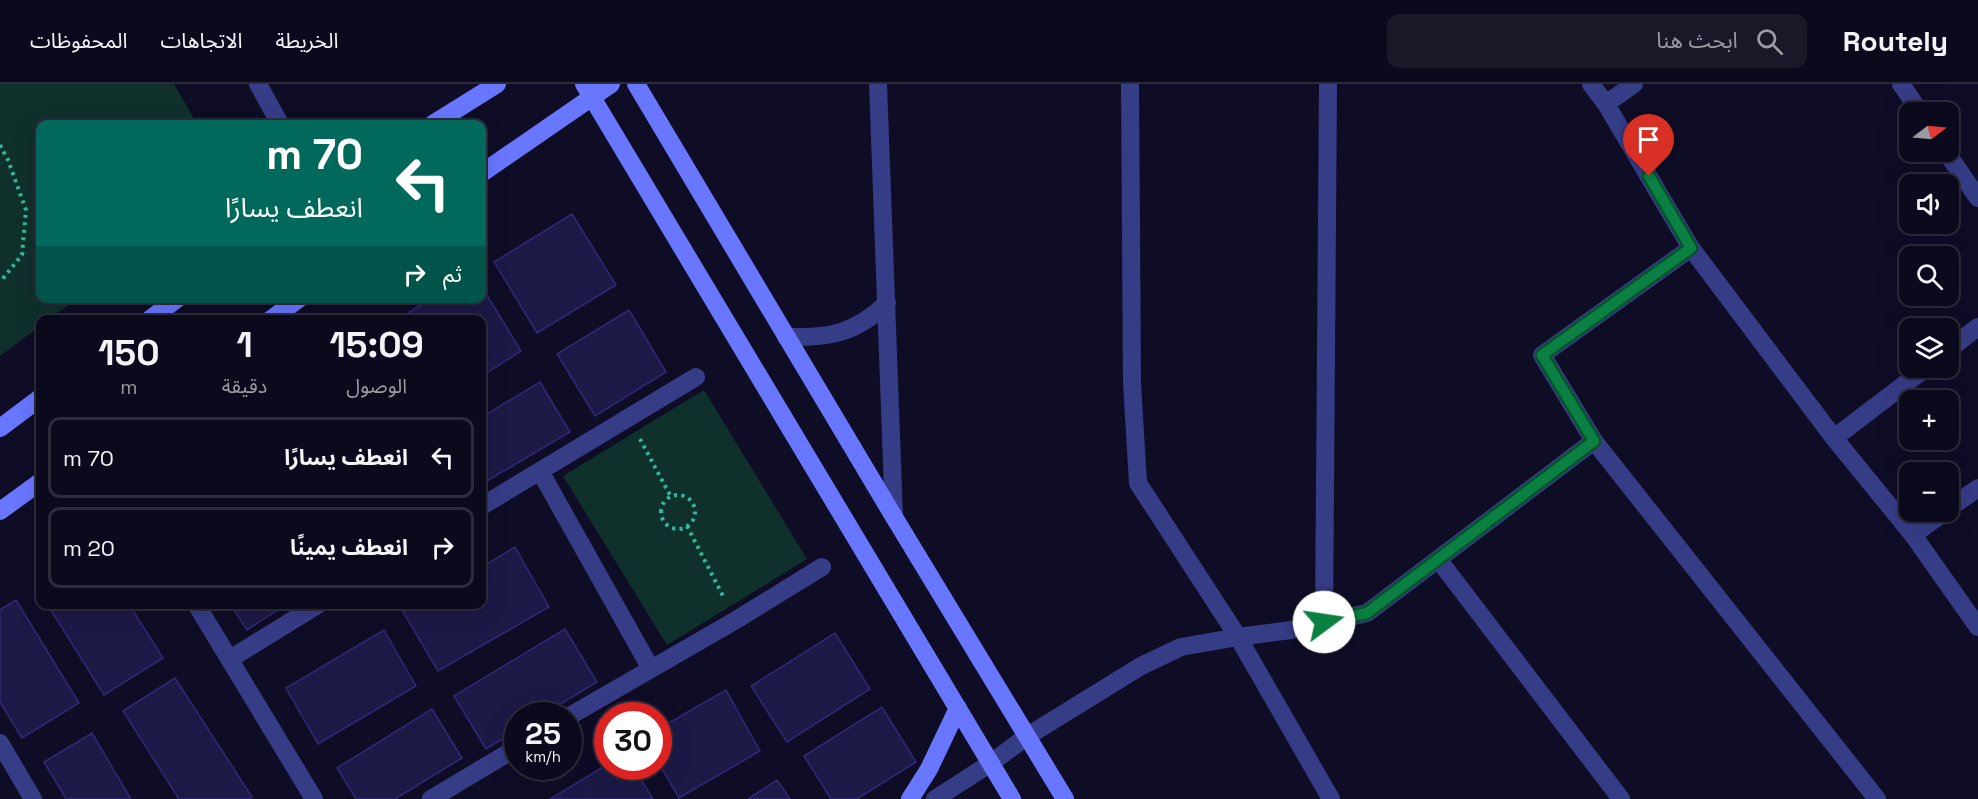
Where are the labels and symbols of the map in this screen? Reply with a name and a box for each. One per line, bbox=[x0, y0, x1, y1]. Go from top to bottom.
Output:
north arrow bbox=[1899, 102, 1959, 162]
pin bbox=[1623, 114, 1674, 176]
position arrow bbox=[1292, 590, 1356, 654]
speed limit sign: 30 bbox=[594, 702, 672, 780]

